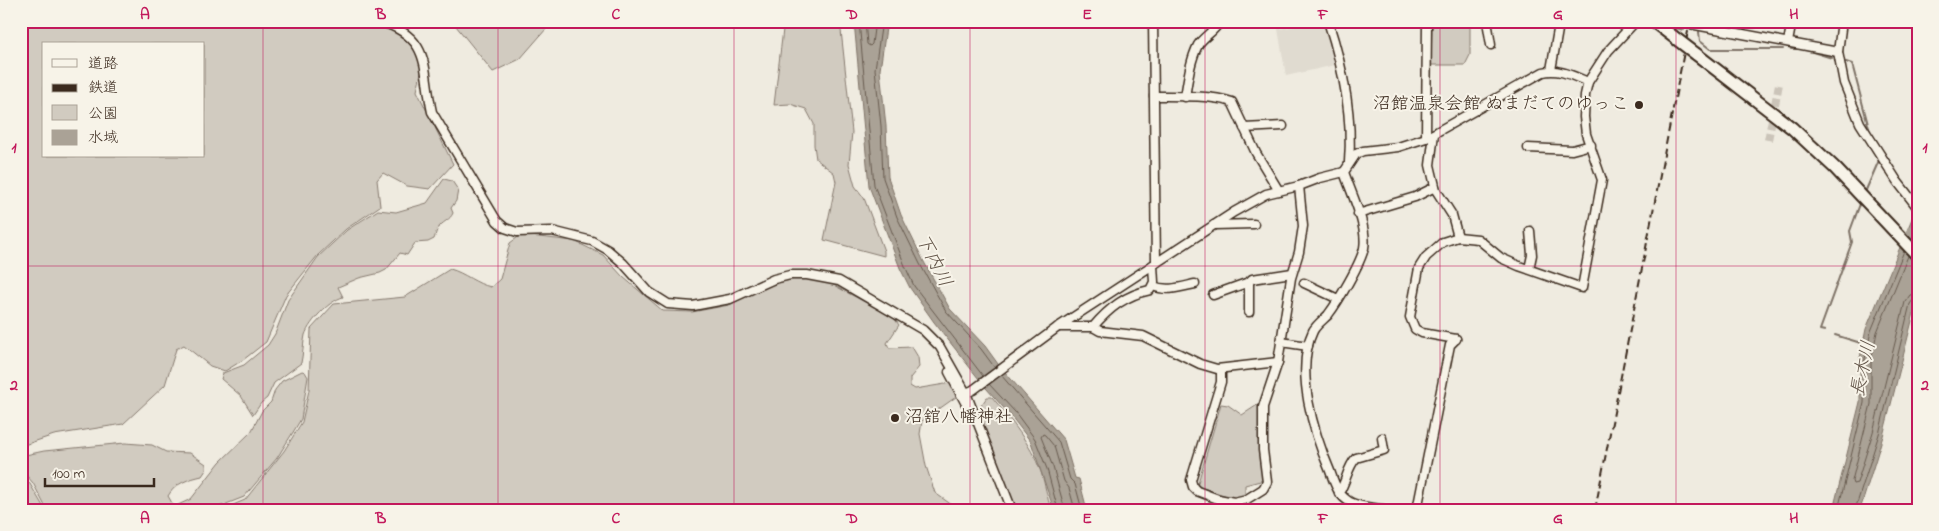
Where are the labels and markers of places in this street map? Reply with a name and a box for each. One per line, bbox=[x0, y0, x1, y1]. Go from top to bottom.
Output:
place label: 沼館温泉会館 ぬまだてのゆっこ bbox=[1373, 92, 1629, 118]
marker: 沼館温泉会館 ぬまだてのゆっこ bbox=[1633, 99, 1645, 111]
place label: 沼舘八幡神社 bbox=[905, 405, 1013, 431]
marker: 沼舘八幡神社 bbox=[889, 412, 901, 424]

